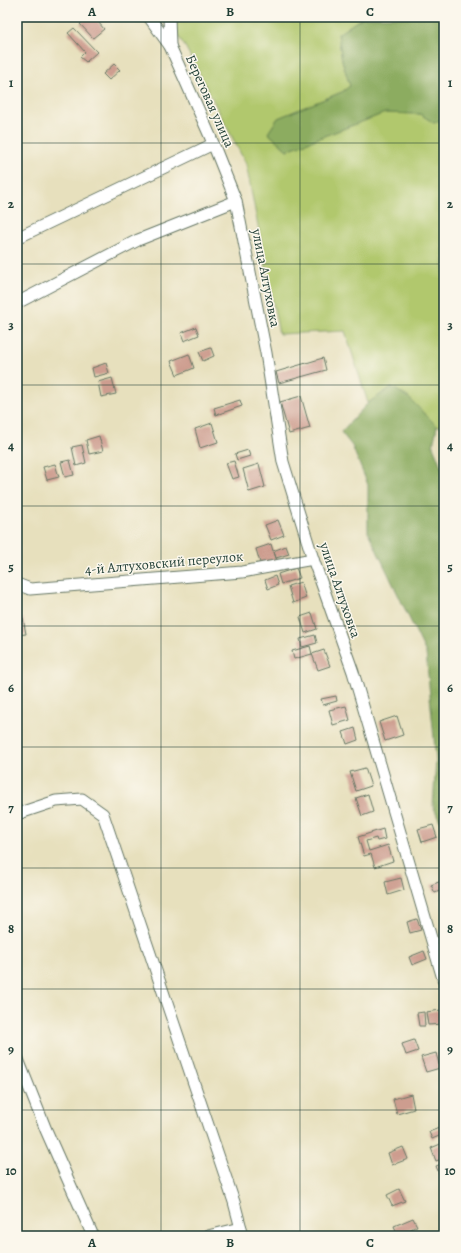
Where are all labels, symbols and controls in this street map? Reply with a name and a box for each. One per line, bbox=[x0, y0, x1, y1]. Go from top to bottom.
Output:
text: A bbox=[87, 3, 97, 20]
text: B bbox=[226, 3, 234, 20]
text: C bbox=[366, 3, 374, 20]
street label: Береговая улица bbox=[181, 52, 239, 151]
text: 1 bbox=[9, 74, 14, 91]
text: 1 bbox=[448, 74, 453, 91]
text: 2 bbox=[8, 195, 15, 212]
text: 2 bbox=[447, 195, 454, 212]
street label: улица Алтуховка bbox=[247, 226, 285, 329]
text: 3 bbox=[8, 316, 14, 333]
text: 3 bbox=[447, 316, 453, 333]
text: 4 bbox=[8, 437, 14, 454]
text: 4 bbox=[447, 437, 453, 454]
street label: улица Алтуховка bbox=[314, 539, 365, 641]
street label: 4-й Алтуховский переулок bbox=[84, 547, 244, 579]
text: 5 bbox=[8, 558, 14, 575]
text: 5 bbox=[447, 558, 453, 575]
text: 6 bbox=[8, 679, 14, 696]
text: 6 bbox=[447, 679, 453, 696]
text: 7 bbox=[8, 799, 14, 816]
text: 7 bbox=[447, 799, 453, 816]
text: 8 bbox=[8, 920, 14, 937]
text: 8 bbox=[447, 920, 453, 937]
text: 9 bbox=[8, 1041, 14, 1058]
text: 9 bbox=[447, 1041, 453, 1058]
text: 10 bbox=[5, 1162, 17, 1179]
text: 10 bbox=[444, 1162, 456, 1179]
text: A bbox=[87, 1234, 97, 1251]
text: B bbox=[226, 1234, 234, 1251]
text: C bbox=[366, 1234, 374, 1251]

